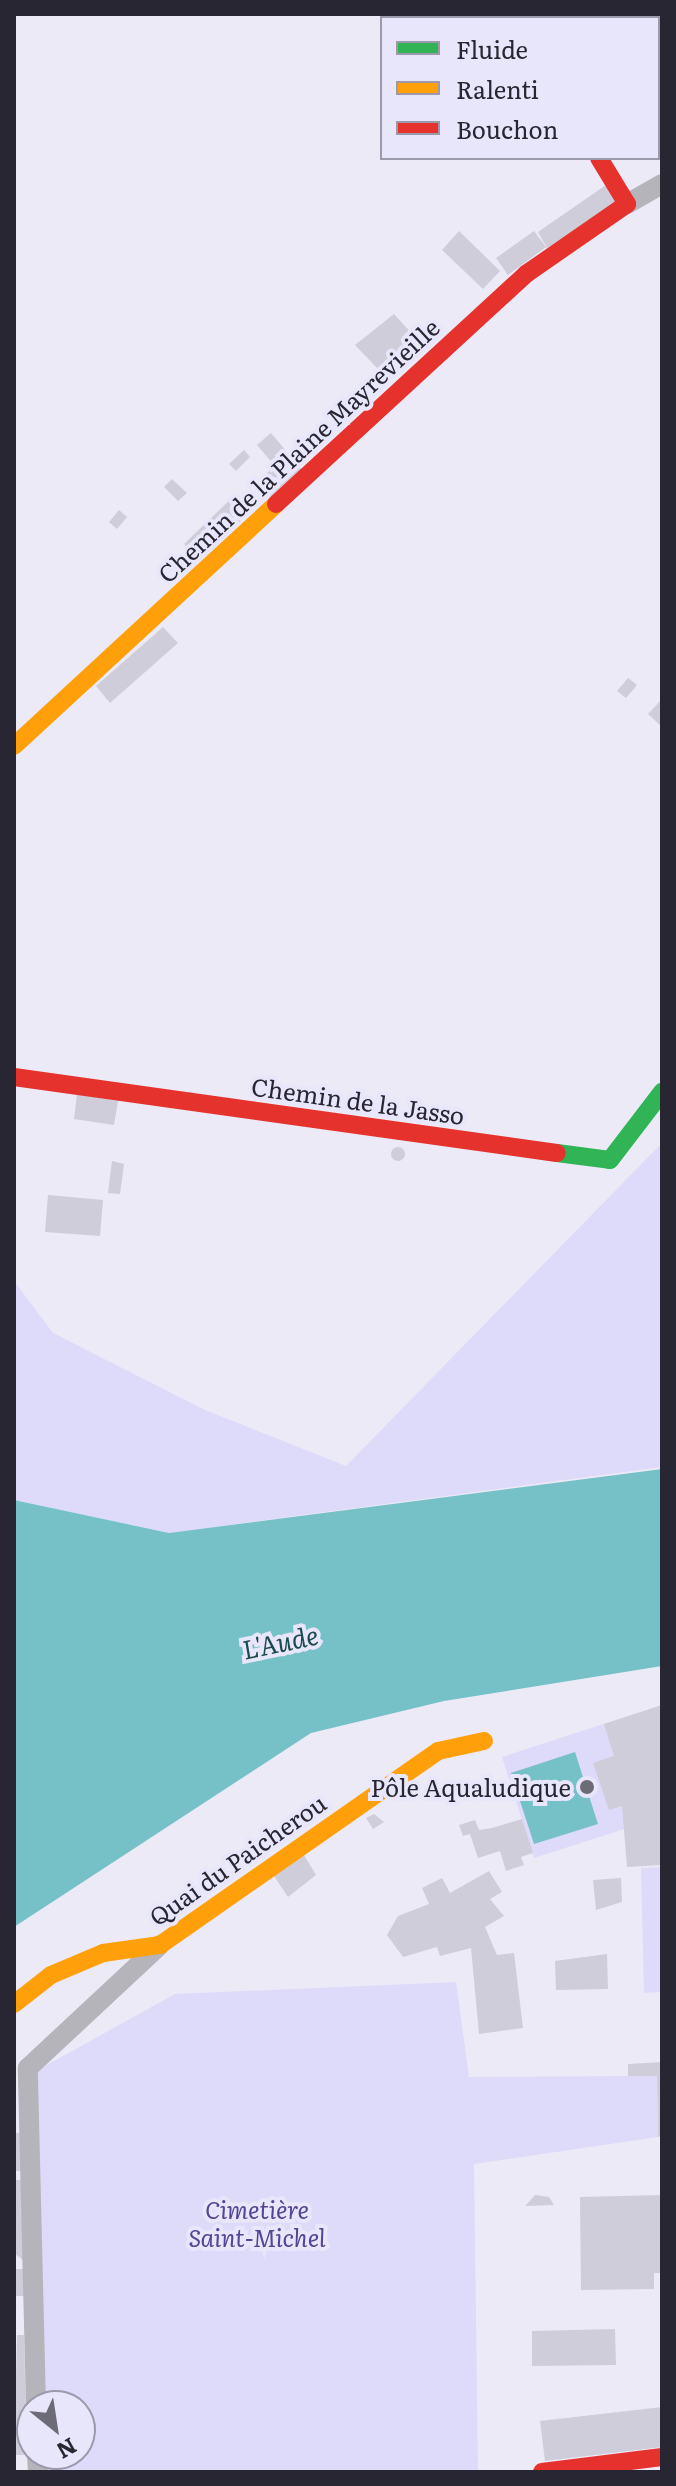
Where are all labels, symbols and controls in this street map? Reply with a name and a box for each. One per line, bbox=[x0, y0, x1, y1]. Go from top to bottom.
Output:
legend bbox=[380, 16, 660, 160]
text: Fluide bbox=[456, 31, 528, 66]
text: Ralenti bbox=[456, 71, 539, 106]
text: Bouchon bbox=[456, 111, 558, 146]
street label: Chemin de la Plaine Mayrevieille bbox=[152, 312, 444, 588]
street label: Chemin de la Jasso bbox=[250, 1071, 466, 1129]
water label: L'Aude bbox=[239, 1618, 321, 1664]
place label: Pôle Aqualudique bbox=[371, 1773, 571, 1801]
marker: Pôle Aqualudique bbox=[578, 1778, 596, 1796]
street label: Quai du Paicherou bbox=[143, 1787, 331, 1931]
park label: Cimetière Saint-Michel bbox=[188, 2195, 326, 2251]
north arrow bbox=[16, 2390, 96, 2470]
text: N bbox=[51, 2431, 83, 2468]

